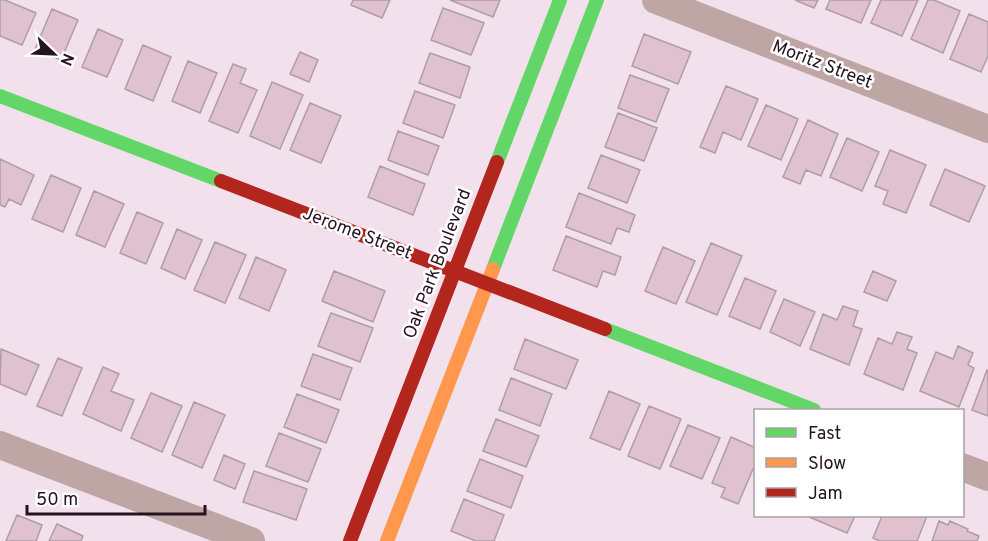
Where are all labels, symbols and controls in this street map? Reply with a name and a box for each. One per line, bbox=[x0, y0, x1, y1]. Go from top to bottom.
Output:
north arrow bbox=[24, 24, 84, 84]
street label: Moritz Street bbox=[769, 35, 875, 95]
text: N bbox=[55, 50, 77, 68]
street label: Oak Park Boulevard bbox=[399, 186, 477, 342]
street label: Jerome Street bbox=[299, 203, 415, 265]
legend bbox=[754, 409, 964, 517]
text: Fast bbox=[808, 423, 841, 446]
text: Slow bbox=[808, 453, 846, 476]
scale bar bbox=[27, 478, 206, 516]
text: Jam bbox=[808, 483, 843, 506]
text: 50 m bbox=[36, 489, 78, 512]

